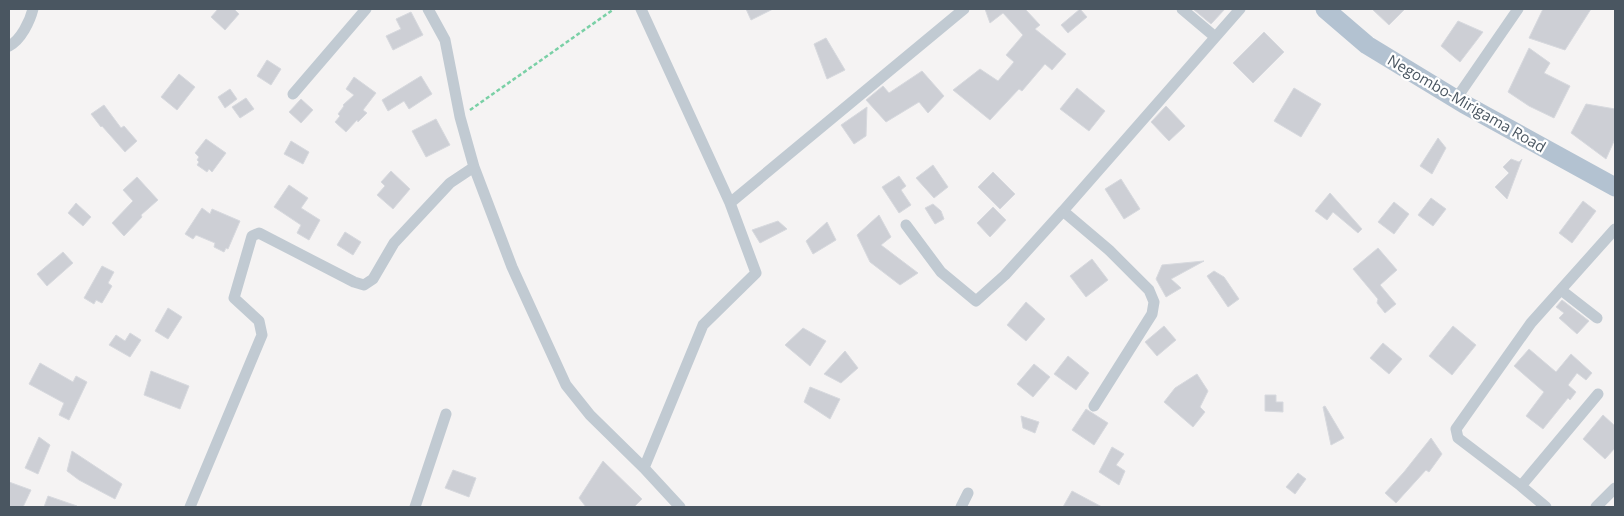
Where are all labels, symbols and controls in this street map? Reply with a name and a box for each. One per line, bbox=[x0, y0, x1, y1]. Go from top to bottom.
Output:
street label: Negombo-Mirigama Road bbox=[1384, 49, 1550, 157]

